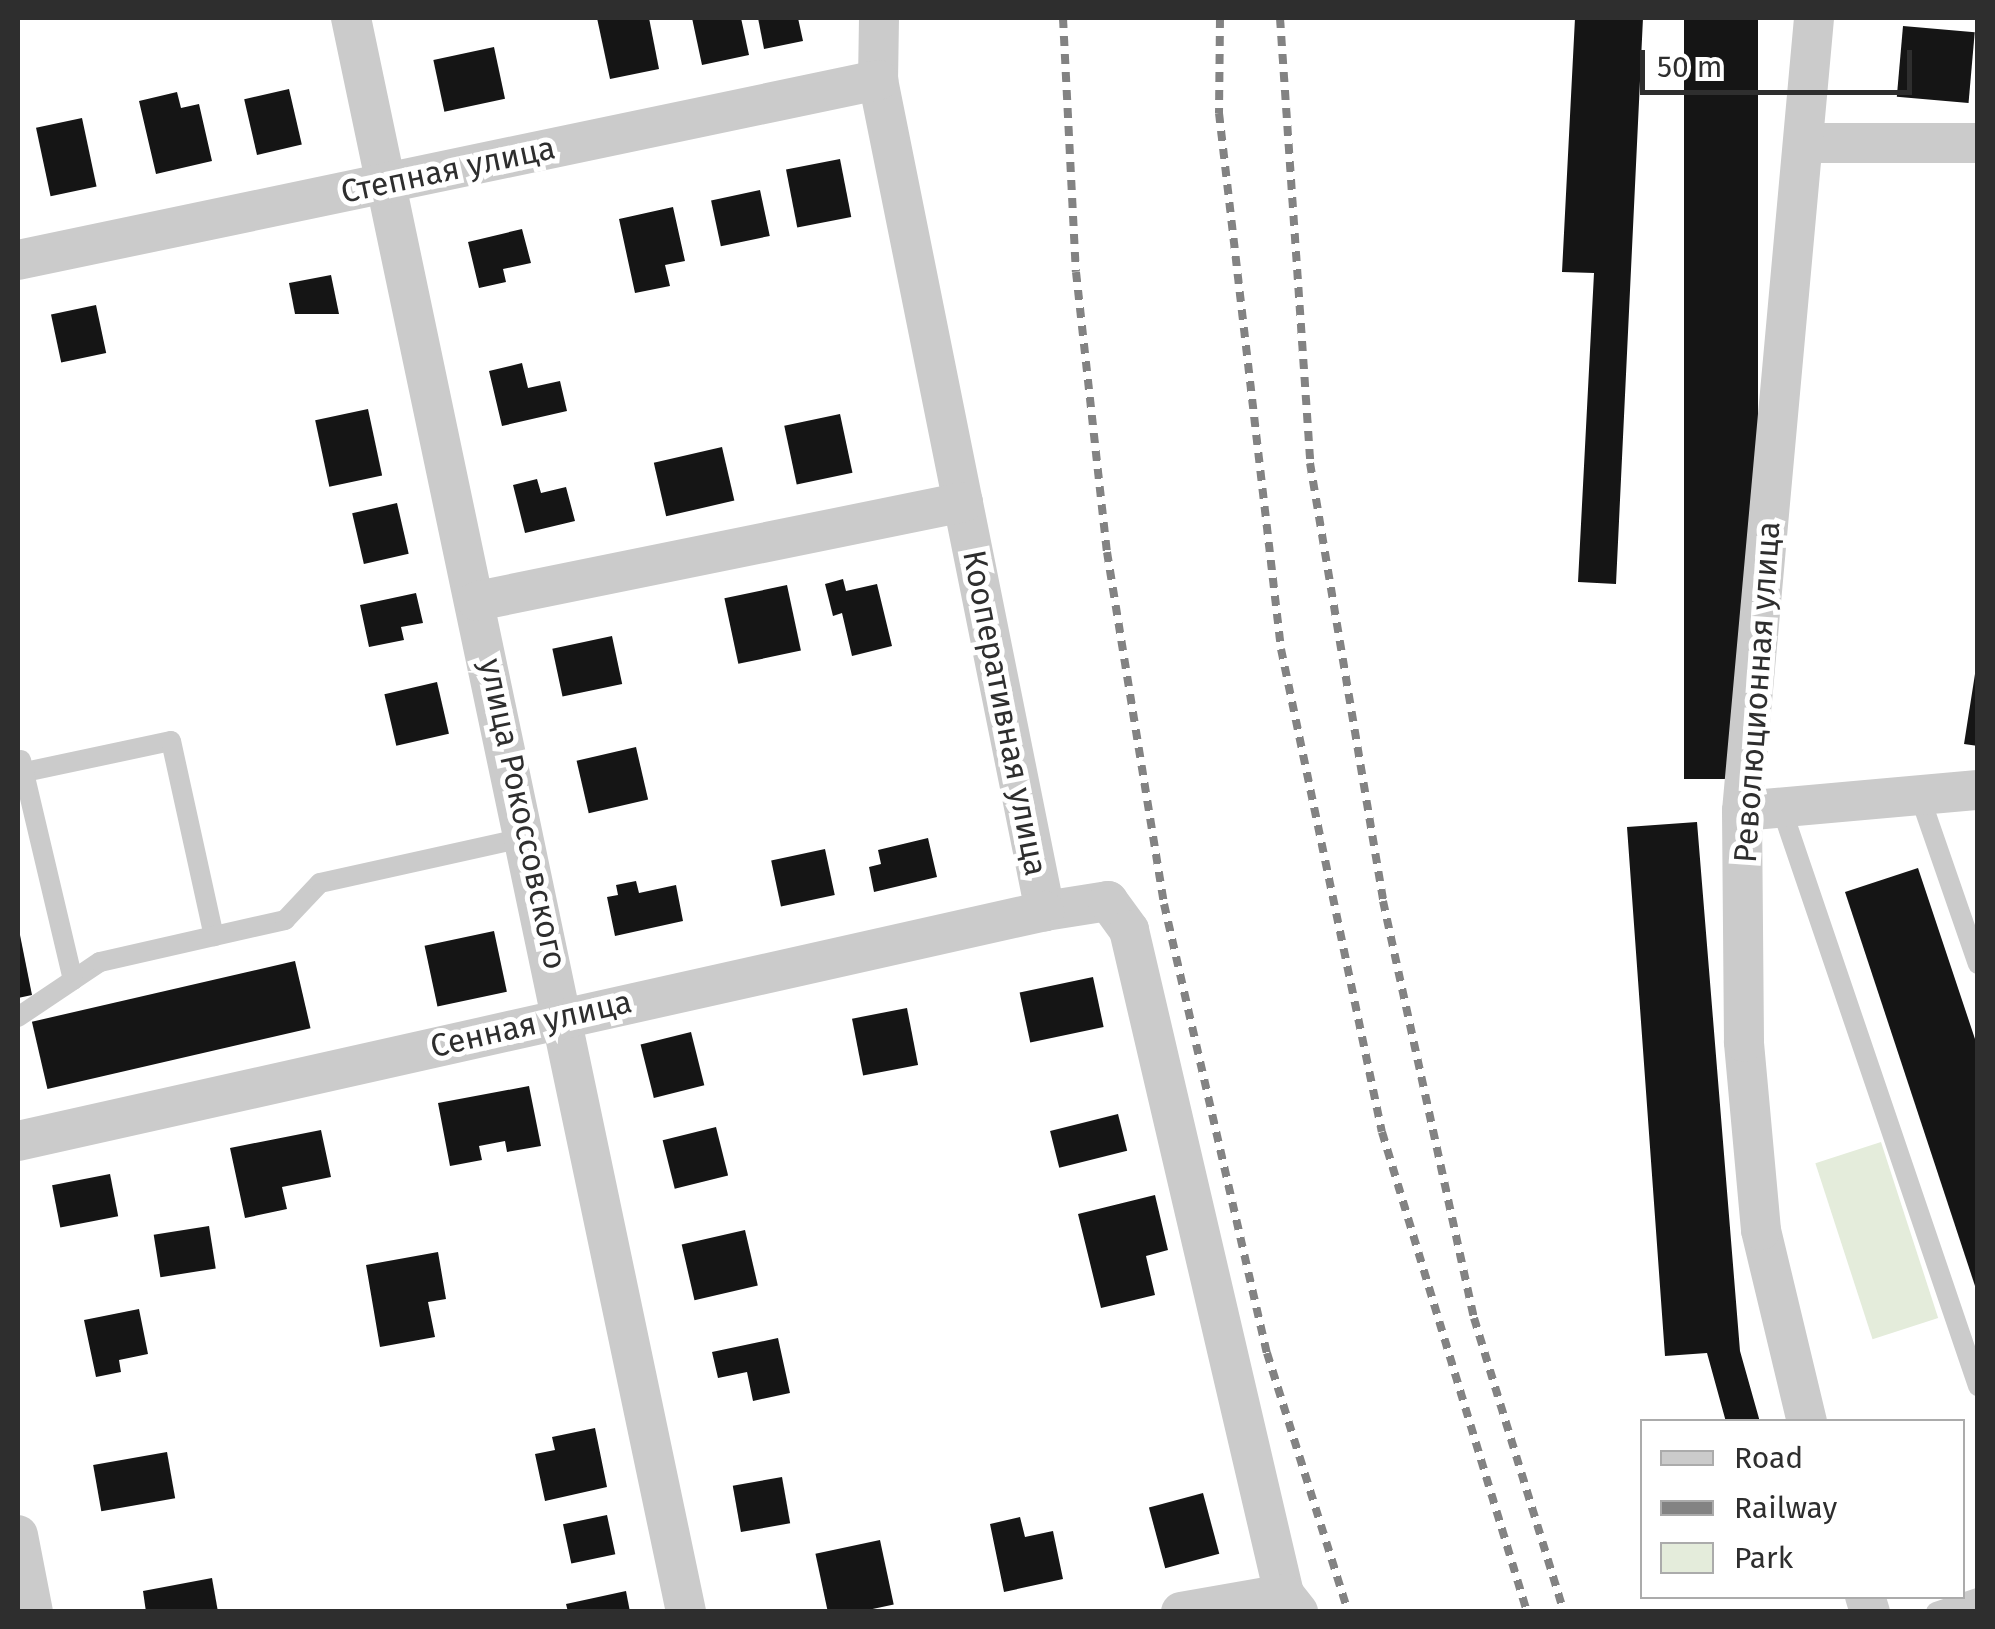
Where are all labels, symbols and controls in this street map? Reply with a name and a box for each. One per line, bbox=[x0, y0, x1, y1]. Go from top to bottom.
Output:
scale bar bbox=[1645, 30, 1918, 92]
text: 50 m bbox=[1657, 49, 1722, 85]
street label: Степная улица bbox=[337, 129, 559, 211]
street label: Революционная улица bbox=[1726, 520, 1788, 864]
street label: Кооперативная улица bbox=[955, 547, 1055, 879]
street label: улица Рокоссовского bbox=[471, 655, 575, 973]
street label: Сенная улица bbox=[427, 982, 635, 1066]
legend bbox=[1640, 1419, 1965, 1599]
text: Road bbox=[1734, 1440, 1803, 1476]
text: Railway bbox=[1734, 1490, 1837, 1526]
text: Park bbox=[1734, 1540, 1793, 1576]

